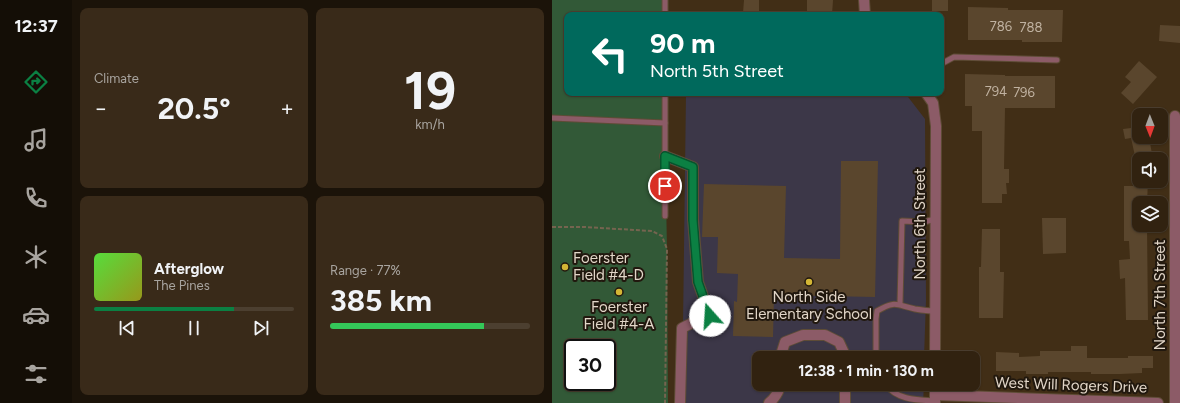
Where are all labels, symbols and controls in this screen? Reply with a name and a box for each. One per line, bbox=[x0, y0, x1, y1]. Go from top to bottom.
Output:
text: 12:37 bbox=[14, 15, 58, 37]
house number: 786 bbox=[990, 19, 1012, 34]
house number: 788 bbox=[1020, 20, 1042, 35]
text: 90 m bbox=[650, 26, 715, 60]
icon: left bbox=[584, 28, 636, 80]
text: 19 bbox=[404, 60, 456, 122]
text: North 5th Street bbox=[650, 60, 784, 82]
icon: directions bbox=[22, 68, 50, 96]
text: Climate bbox=[94, 71, 139, 86]
house number: 794 bbox=[985, 84, 1007, 99]
house number: 796 bbox=[1013, 85, 1035, 100]
text: 20.5° bbox=[157, 90, 231, 127]
text: − bbox=[94, 95, 108, 122]
text: + bbox=[280, 95, 294, 122]
north arrow bbox=[1132, 108, 1168, 144]
map controls bbox=[1132, 108, 1168, 232]
text: km/h bbox=[415, 117, 445, 132]
icon: music bbox=[22, 126, 50, 154]
button: sound bbox=[1132, 152, 1168, 188]
street label: North 6th Street bbox=[911, 168, 929, 280]
pin bbox=[648, 169, 682, 203]
icon: arrive bbox=[654, 175, 676, 197]
icon: phone bbox=[22, 184, 50, 212]
button: layers bbox=[1132, 196, 1168, 232]
street label: North 7th Street bbox=[1151, 239, 1169, 350]
icon: climate bbox=[22, 243, 50, 271]
place label: Foerster Field #4-D bbox=[573, 249, 644, 284]
text: Afterglow bbox=[154, 260, 224, 278]
marker: Foerster Field #4-D bbox=[560, 262, 570, 272]
text: Range · 77% bbox=[330, 263, 401, 278]
marker: North Side Elementary School bbox=[804, 277, 814, 287]
text: The Pines bbox=[154, 278, 210, 293]
text: 385 km bbox=[330, 282, 432, 319]
marker: Foerster Field #4-A bbox=[614, 287, 624, 297]
place label: North Side Elementary School bbox=[746, 288, 872, 323]
position arrow bbox=[689, 295, 731, 337]
place label: Foerster Field #4-A bbox=[584, 298, 654, 333]
icon: car bbox=[22, 301, 50, 329]
icon: previous bbox=[116, 317, 138, 339]
icon: pause bbox=[183, 317, 205, 339]
icon: next bbox=[250, 317, 272, 339]
speed limit sign: 30 bbox=[564, 339, 616, 391]
icon: filters bbox=[22, 360, 50, 388]
text: 12:38 · 1 min · 130 m bbox=[798, 362, 934, 380]
street label: West Will Rogers Drive bbox=[995, 373, 1147, 397]

